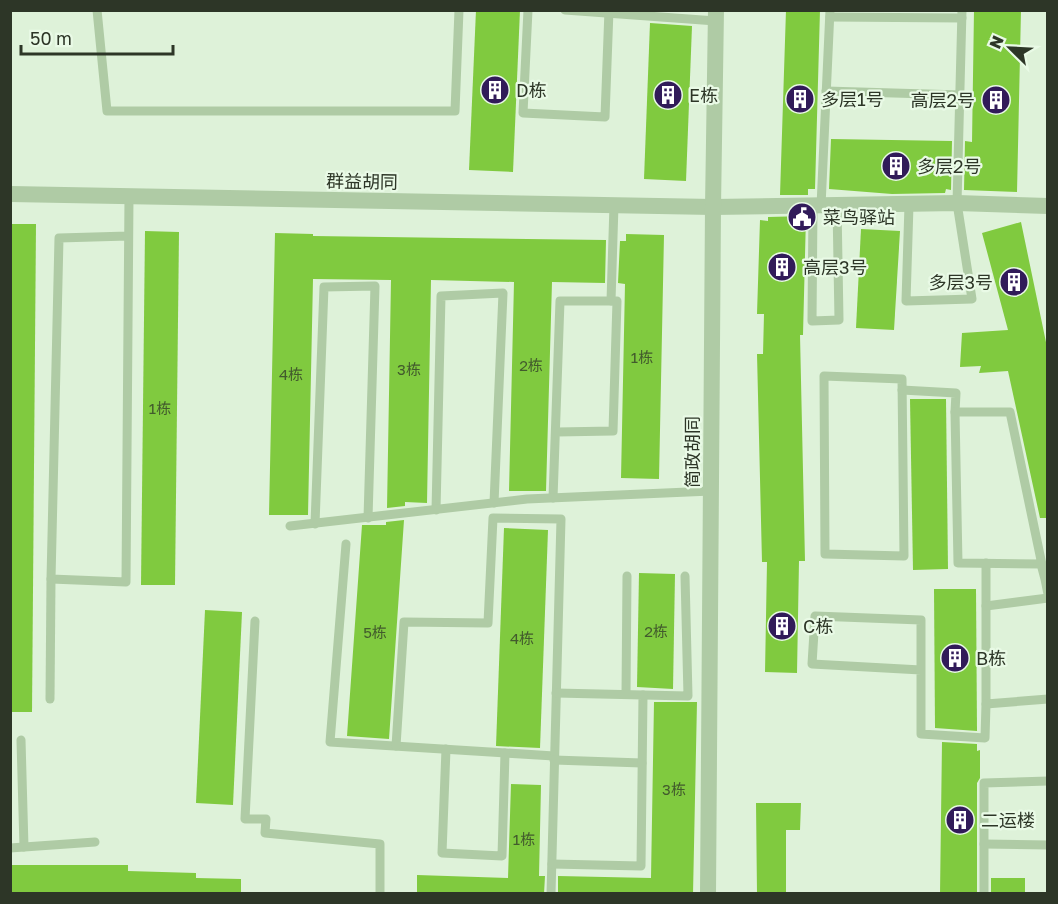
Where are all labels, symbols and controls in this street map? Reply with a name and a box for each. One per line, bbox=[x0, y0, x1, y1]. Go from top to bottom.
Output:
scale bar bbox=[21, 18, 172, 56]
north arrow bbox=[980, 18, 1040, 78]
text: 50 m bbox=[30, 27, 72, 49]
text: N bbox=[985, 32, 1008, 52]
building icon: D栋 bbox=[479, 74, 511, 106]
place label: D栋 bbox=[516, 79, 547, 101]
building icon: E栋 bbox=[652, 79, 684, 111]
building icon: 多层1号 bbox=[784, 83, 816, 115]
place label: E栋 bbox=[689, 84, 718, 106]
building icon: 高层2号 bbox=[980, 84, 1012, 116]
place label: 多层1号 bbox=[821, 88, 884, 110]
place label: 高层2号 bbox=[911, 89, 975, 111]
building icon: 多层2号 bbox=[880, 150, 912, 182]
place label: 多层2号 bbox=[917, 155, 981, 177]
street label: 群益胡同 bbox=[326, 169, 398, 193]
public building icon: 菜鸟驿站 bbox=[786, 201, 818, 233]
place label: 菜鸟驿站 bbox=[823, 206, 895, 228]
building icon: 高层3号 bbox=[766, 251, 798, 283]
place label: 高层3号 bbox=[803, 256, 868, 278]
building icon: 多层3号 bbox=[998, 266, 1030, 298]
place label: 多层3号 bbox=[928, 271, 993, 293]
house number: 1栋 bbox=[631, 348, 653, 366]
house number: 2栋 bbox=[519, 356, 543, 374]
house number: 3栋 bbox=[397, 360, 421, 378]
house number: 4栋 bbox=[279, 365, 303, 383]
house number: 1栋 bbox=[149, 399, 171, 417]
street label: 简政胡同 bbox=[681, 416, 703, 488]
building icon: C栋 bbox=[766, 610, 798, 642]
place label: C栋 bbox=[803, 615, 833, 637]
house number: 2栋 bbox=[644, 622, 668, 640]
house number: 5栋 bbox=[363, 623, 387, 641]
house number: 4栋 bbox=[510, 629, 534, 647]
building icon: B栋 bbox=[939, 642, 971, 674]
place label: B栋 bbox=[976, 647, 1006, 669]
house number: 3栋 bbox=[662, 780, 686, 798]
building icon: 二运楼 bbox=[944, 804, 976, 836]
place label: 二运楼 bbox=[981, 809, 1035, 831]
house number: 1栋 bbox=[513, 830, 535, 848]

